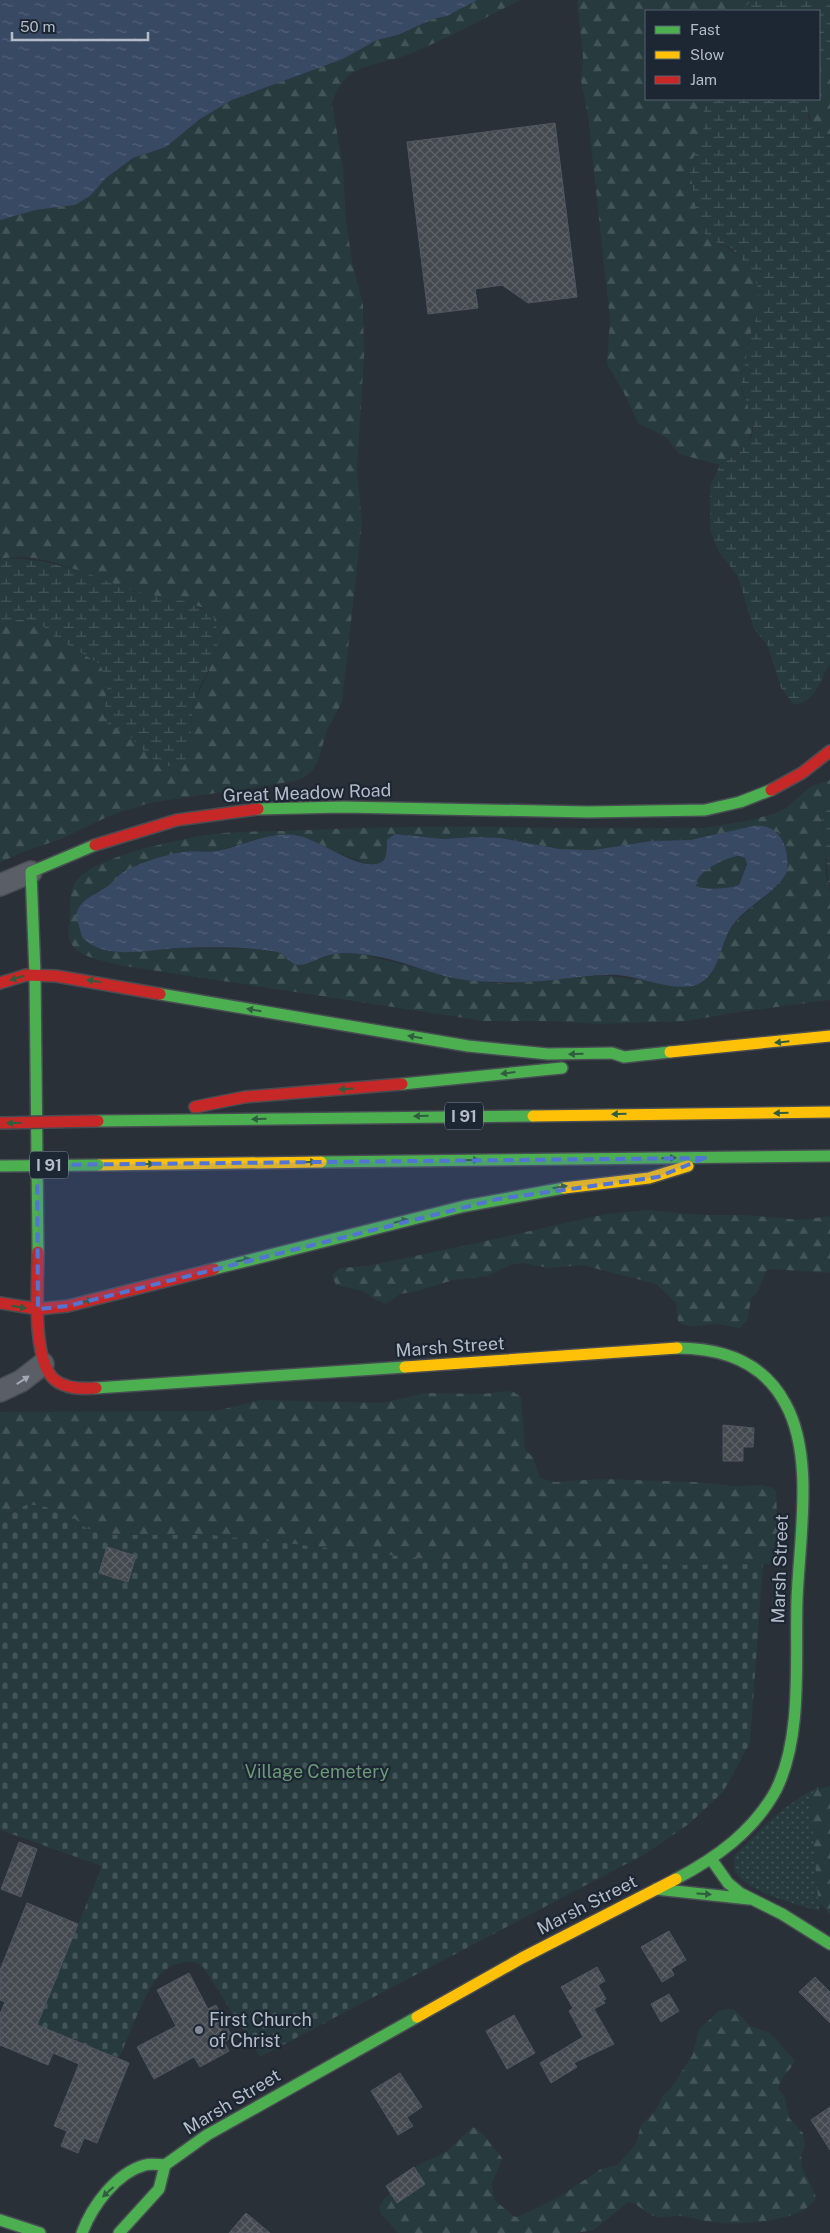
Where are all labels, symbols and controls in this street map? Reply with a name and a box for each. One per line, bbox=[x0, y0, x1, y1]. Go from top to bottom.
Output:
scale bar bbox=[12, 10, 149, 42]
legend bbox=[645, 10, 820, 100]
text: 50 m bbox=[20, 18, 55, 35]
text: Fast bbox=[690, 21, 720, 38]
text: Slow bbox=[690, 46, 725, 63]
text: Jam bbox=[690, 71, 717, 88]
street label: Great Meadow Road bbox=[222, 779, 392, 806]
one-way arrow bbox=[10, 974, 25, 982]
one-way arrow bbox=[86, 977, 102, 985]
one-way arrow bbox=[246, 1005, 262, 1013]
one-way arrow bbox=[406, 1033, 422, 1041]
one-way arrow bbox=[773, 1038, 789, 1046]
one-way arrow bbox=[568, 1051, 584, 1059]
one-way arrow bbox=[499, 1069, 515, 1077]
one-way arrow bbox=[338, 1085, 354, 1093]
road number: I 91 bbox=[445, 1102, 483, 1130]
one-way arrow bbox=[773, 1109, 789, 1117]
one-way arrow bbox=[611, 1110, 627, 1118]
one-way arrow bbox=[413, 1113, 429, 1121]
one-way arrow bbox=[251, 1115, 267, 1123]
one-way arrow bbox=[6, 1119, 22, 1127]
road number: I 91 bbox=[30, 1152, 68, 1178]
one-way arrow bbox=[661, 1154, 677, 1162]
one-way arrow bbox=[464, 1156, 480, 1164]
one-way arrow bbox=[301, 1158, 317, 1166]
one-way arrow bbox=[139, 1160, 155, 1168]
one-way arrow bbox=[552, 1183, 568, 1191]
one-way arrow bbox=[394, 1217, 409, 1225]
one-way arrow bbox=[236, 1256, 251, 1264]
one-way arrow bbox=[79, 1297, 94, 1305]
one-way arrow bbox=[11, 1304, 27, 1312]
street label: Marsh Street bbox=[395, 1332, 505, 1361]
one-way arrow bbox=[16, 1375, 30, 1384]
street label: Marsh Street bbox=[767, 1514, 792, 1624]
park label: Village Cemetery bbox=[245, 1761, 390, 1782]
street label: Marsh Street bbox=[533, 1870, 640, 1939]
one-way arrow bbox=[697, 1890, 713, 1898]
place label: First Church of Christ bbox=[209, 2009, 312, 2051]
marker: First Church of Christ bbox=[193, 2024, 205, 2036]
street label: Marsh Street bbox=[180, 2064, 284, 2139]
one-way arrow bbox=[103, 2186, 115, 2198]

